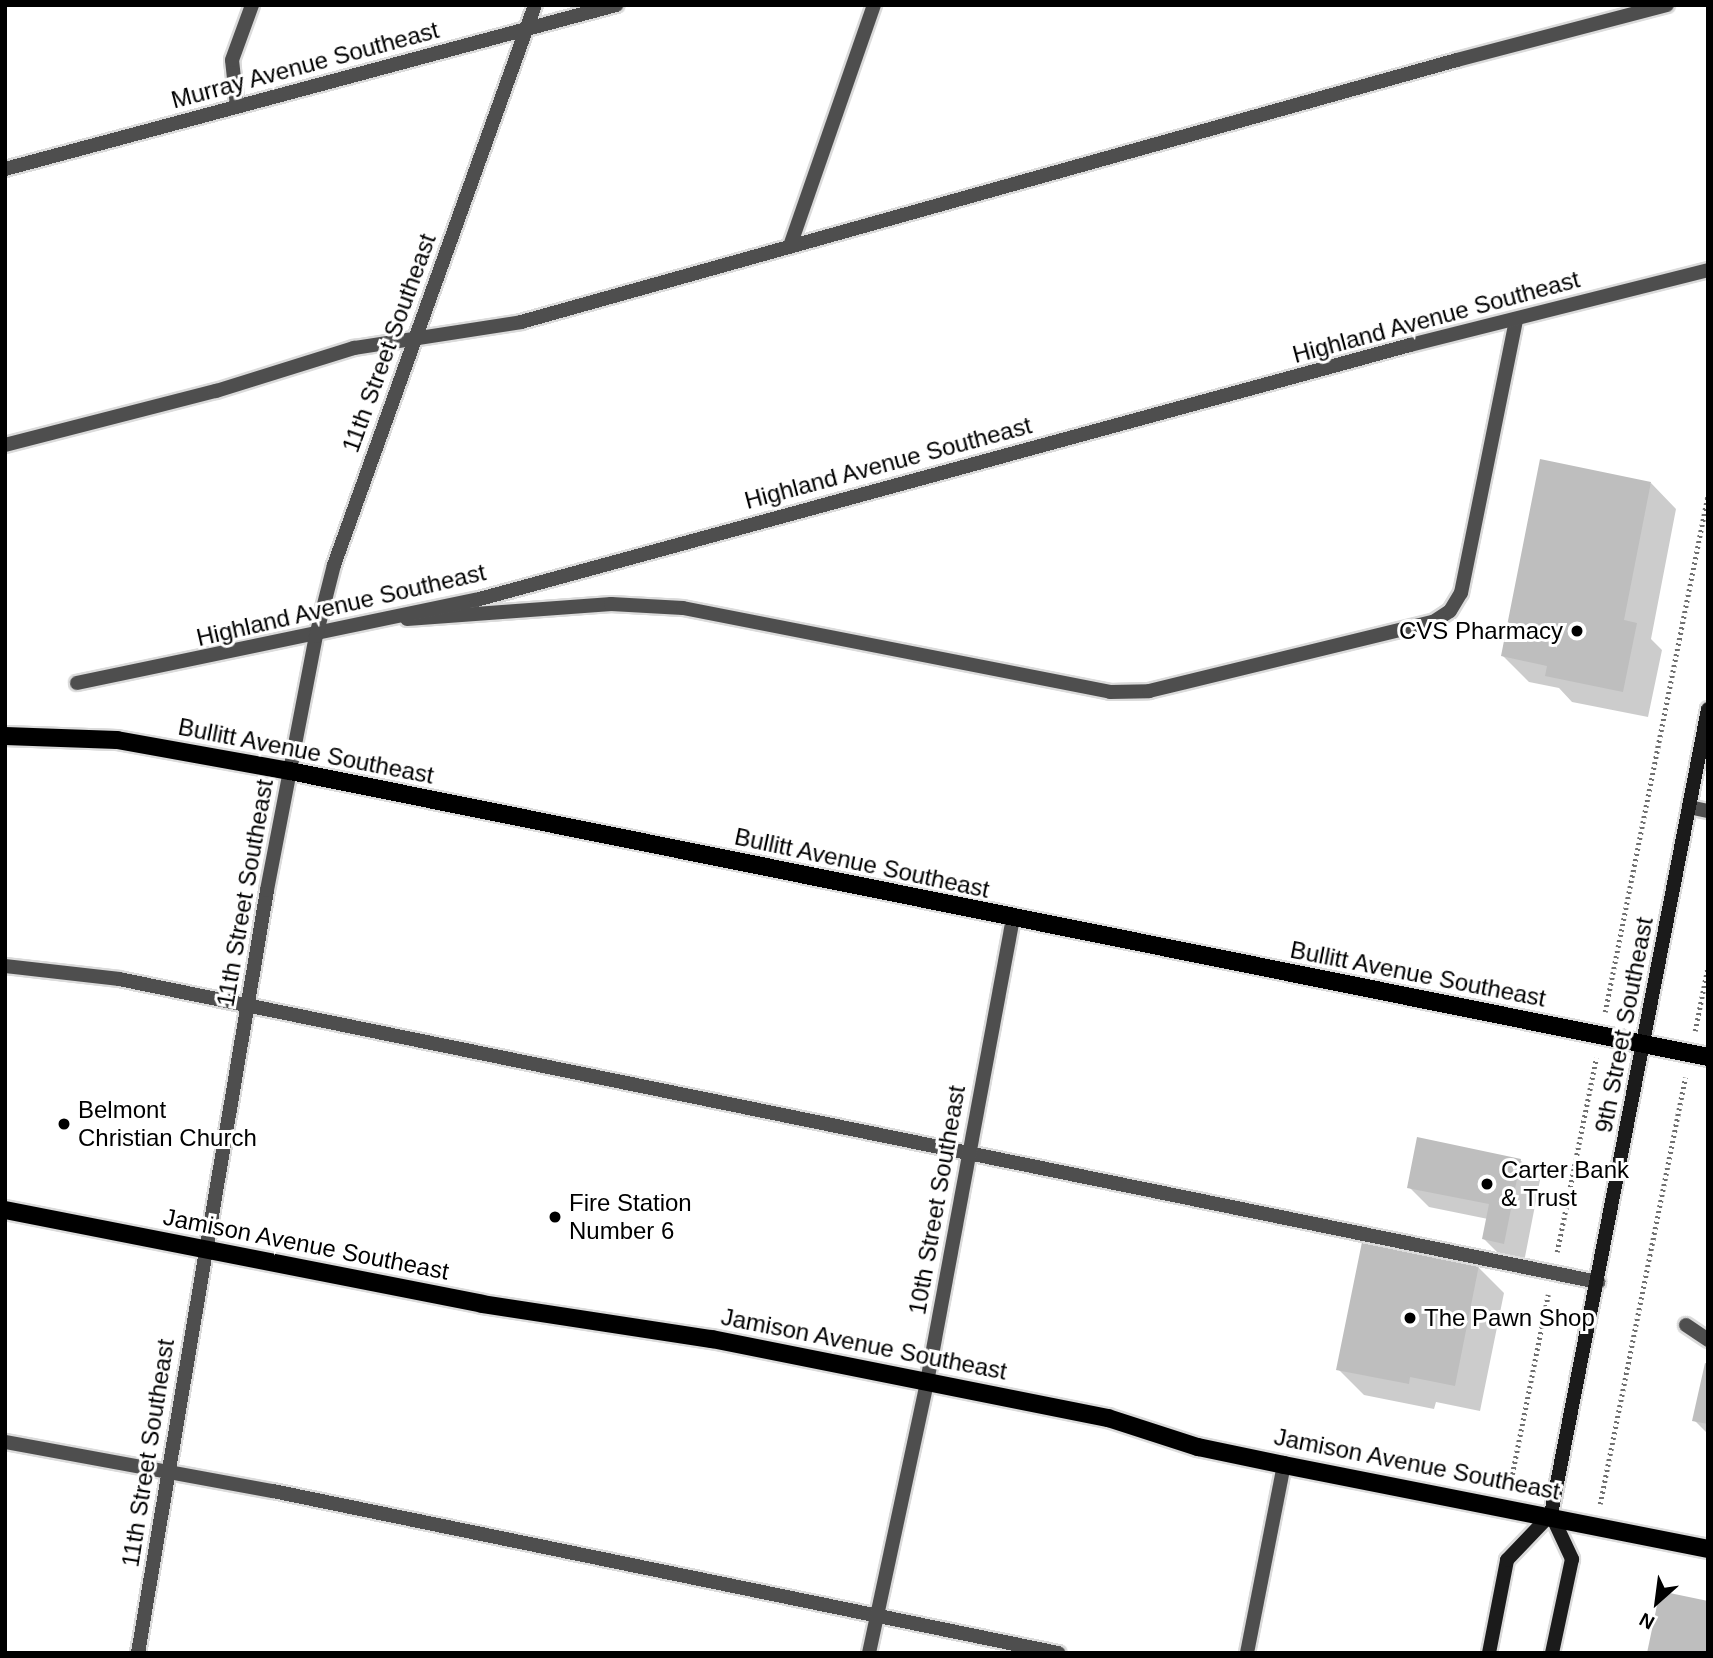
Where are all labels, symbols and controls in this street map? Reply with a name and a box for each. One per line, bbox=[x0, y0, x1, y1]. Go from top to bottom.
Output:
street label: Murray Avenue Southeast bbox=[167, 15, 443, 115]
street label: 11th Street Southeast bbox=[336, 230, 442, 456]
street label: Highland Avenue Southeast bbox=[1289, 265, 1583, 369]
street label: Highland Avenue Southeast bbox=[741, 411, 1035, 515]
street label: Highland Avenue Southeast bbox=[193, 558, 489, 652]
place label: CVS Pharmacy bbox=[1399, 617, 1563, 645]
marker: CVS Pharmacy bbox=[1569, 623, 1585, 639]
street label: Bullitt Avenue Southeast bbox=[175, 712, 437, 790]
street label: 11th Street Southeast bbox=[211, 777, 279, 1009]
street label: Bullitt Avenue Southeast bbox=[731, 822, 993, 904]
street label: 9th Street Southeast bbox=[1589, 915, 1659, 1135]
street label: Bullitt Avenue Southeast bbox=[1287, 935, 1549, 1013]
street label: 10th Street Southeast bbox=[903, 1083, 971, 1317]
place label: Belmont Christian Church bbox=[78, 1096, 257, 1152]
marker: Belmont Christian Church bbox=[56, 1116, 72, 1132]
place label: Carter Bank & Trust bbox=[1501, 1156, 1629, 1212]
marker: Carter Bank & Trust bbox=[1479, 1176, 1495, 1192]
place label: Fire Station Number 6 bbox=[569, 1189, 692, 1245]
street label: Jamison Avenue Southeast bbox=[160, 1202, 452, 1286]
marker: Fire Station Number 6 bbox=[547, 1209, 563, 1225]
street label: Jamison Avenue Southeast bbox=[718, 1302, 1010, 1386]
place label: The Pawn Shop bbox=[1424, 1304, 1595, 1332]
marker: The Pawn Shop bbox=[1402, 1310, 1418, 1326]
street label: 11th Street Southeast bbox=[116, 1337, 180, 1569]
street label: Jamison Avenue Southeast bbox=[1271, 1422, 1563, 1506]
north arrow bbox=[1622, 1567, 1692, 1637]
text: N bbox=[1636, 1608, 1658, 1633]

